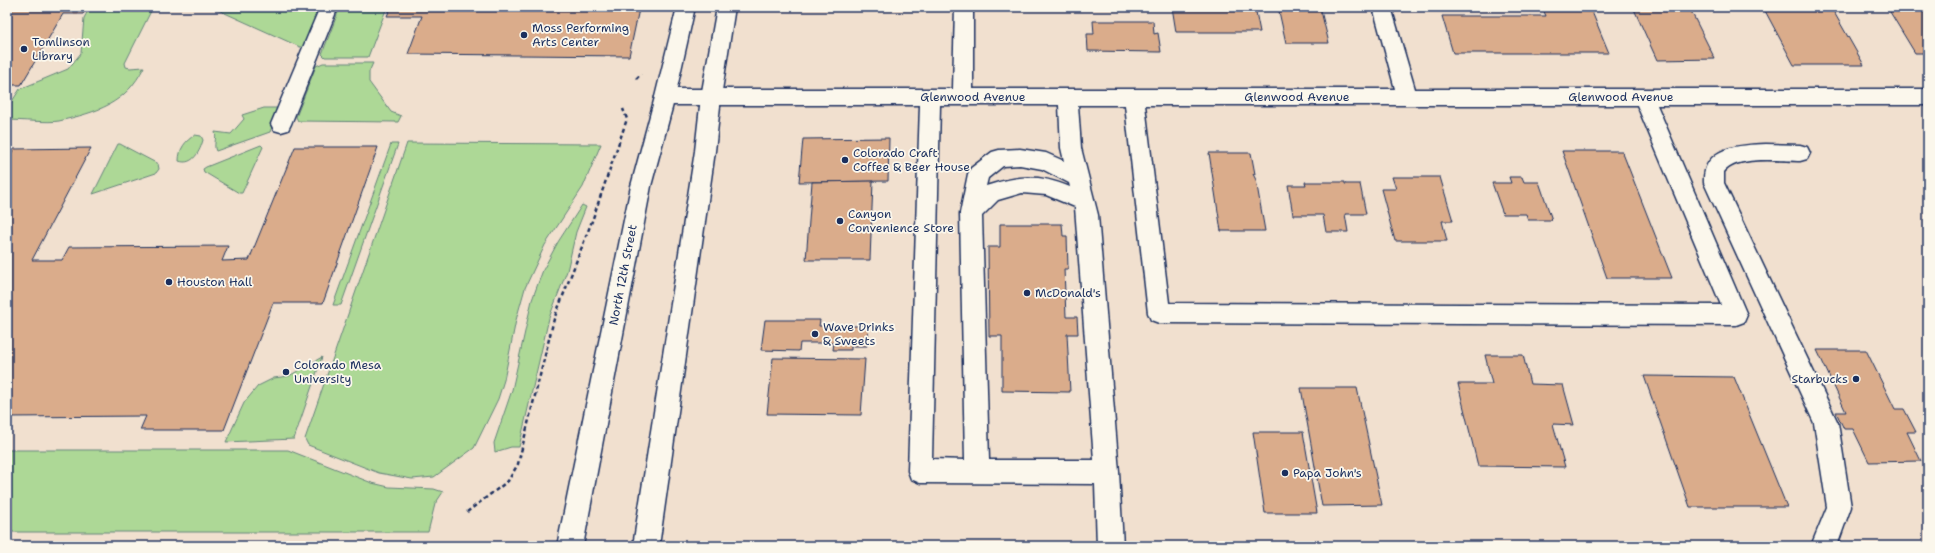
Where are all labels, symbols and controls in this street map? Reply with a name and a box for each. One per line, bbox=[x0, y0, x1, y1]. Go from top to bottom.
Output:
place label: Moss Performing Arts Center bbox=[532, 20, 629, 50]
marker: Moss Performing Arts Center bbox=[519, 30, 529, 40]
place label: Tomlinson Library bbox=[32, 34, 90, 64]
marker: Tomlinson Library bbox=[19, 44, 29, 54]
street label: Glenwood Avenue bbox=[920, 89, 1026, 105]
street label: Glenwood Avenue bbox=[1244, 89, 1350, 105]
street label: Glenwood Avenue bbox=[1568, 89, 1674, 105]
place label: Colorado Craft Coffee & Beer House bbox=[853, 145, 970, 175]
marker: Colorado Craft Coffee & Beer House bbox=[840, 155, 850, 165]
place label: Canyon Convenience Store bbox=[848, 206, 954, 236]
marker: Canyon Convenience Store bbox=[835, 216, 845, 226]
street label: North 12th Street bbox=[605, 223, 641, 327]
place label: Houston Hall bbox=[177, 274, 253, 290]
marker: Houston Hall bbox=[164, 277, 174, 287]
place label: McDonald's bbox=[1035, 285, 1101, 301]
marker: McDonald's bbox=[1022, 288, 1032, 298]
place label: Wave Drinks & Sweets bbox=[823, 319, 895, 349]
marker: Wave Drinks & Sweets bbox=[810, 329, 820, 339]
place label: Colorado Mesa University bbox=[294, 357, 382, 387]
marker: Colorado Mesa University bbox=[281, 367, 291, 377]
place label: Starbucks bbox=[1791, 371, 1848, 387]
marker: Starbucks bbox=[1851, 374, 1861, 384]
place label: Papa John's bbox=[1293, 465, 1362, 481]
marker: Papa John's bbox=[1280, 468, 1290, 478]

